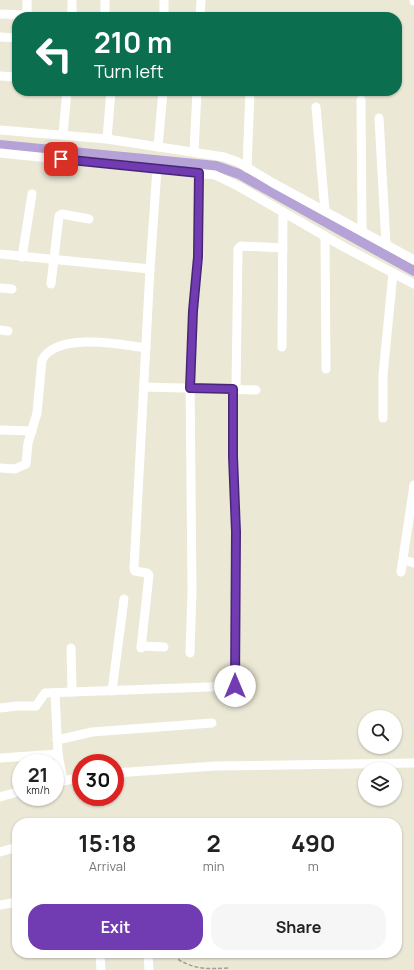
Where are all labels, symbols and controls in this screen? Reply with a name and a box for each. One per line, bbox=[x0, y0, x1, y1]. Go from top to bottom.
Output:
text: 210 m bbox=[94, 23, 172, 61]
icon: left bbox=[28, 28, 80, 80]
text: Turn left bbox=[94, 59, 164, 83]
pin bbox=[44, 142, 78, 176]
icon: arrive bbox=[50, 148, 72, 170]
position arrow bbox=[214, 665, 256, 707]
map controls bbox=[358, 710, 402, 806]
button: search bbox=[358, 710, 402, 754]
speed limit sign: 30 bbox=[72, 754, 124, 806]
text: 21 bbox=[28, 761, 48, 788]
button: layers bbox=[358, 762, 402, 806]
text: km/h bbox=[26, 783, 50, 797]
text: 15:18 bbox=[78, 826, 136, 859]
text: 2 bbox=[206, 826, 221, 859]
text: 490 bbox=[291, 826, 336, 859]
text: Arrival bbox=[89, 857, 126, 875]
text: min bbox=[203, 857, 225, 875]
text: m bbox=[308, 857, 319, 875]
button: Exit bbox=[28, 904, 203, 950]
button: Share bbox=[211, 904, 386, 950]

